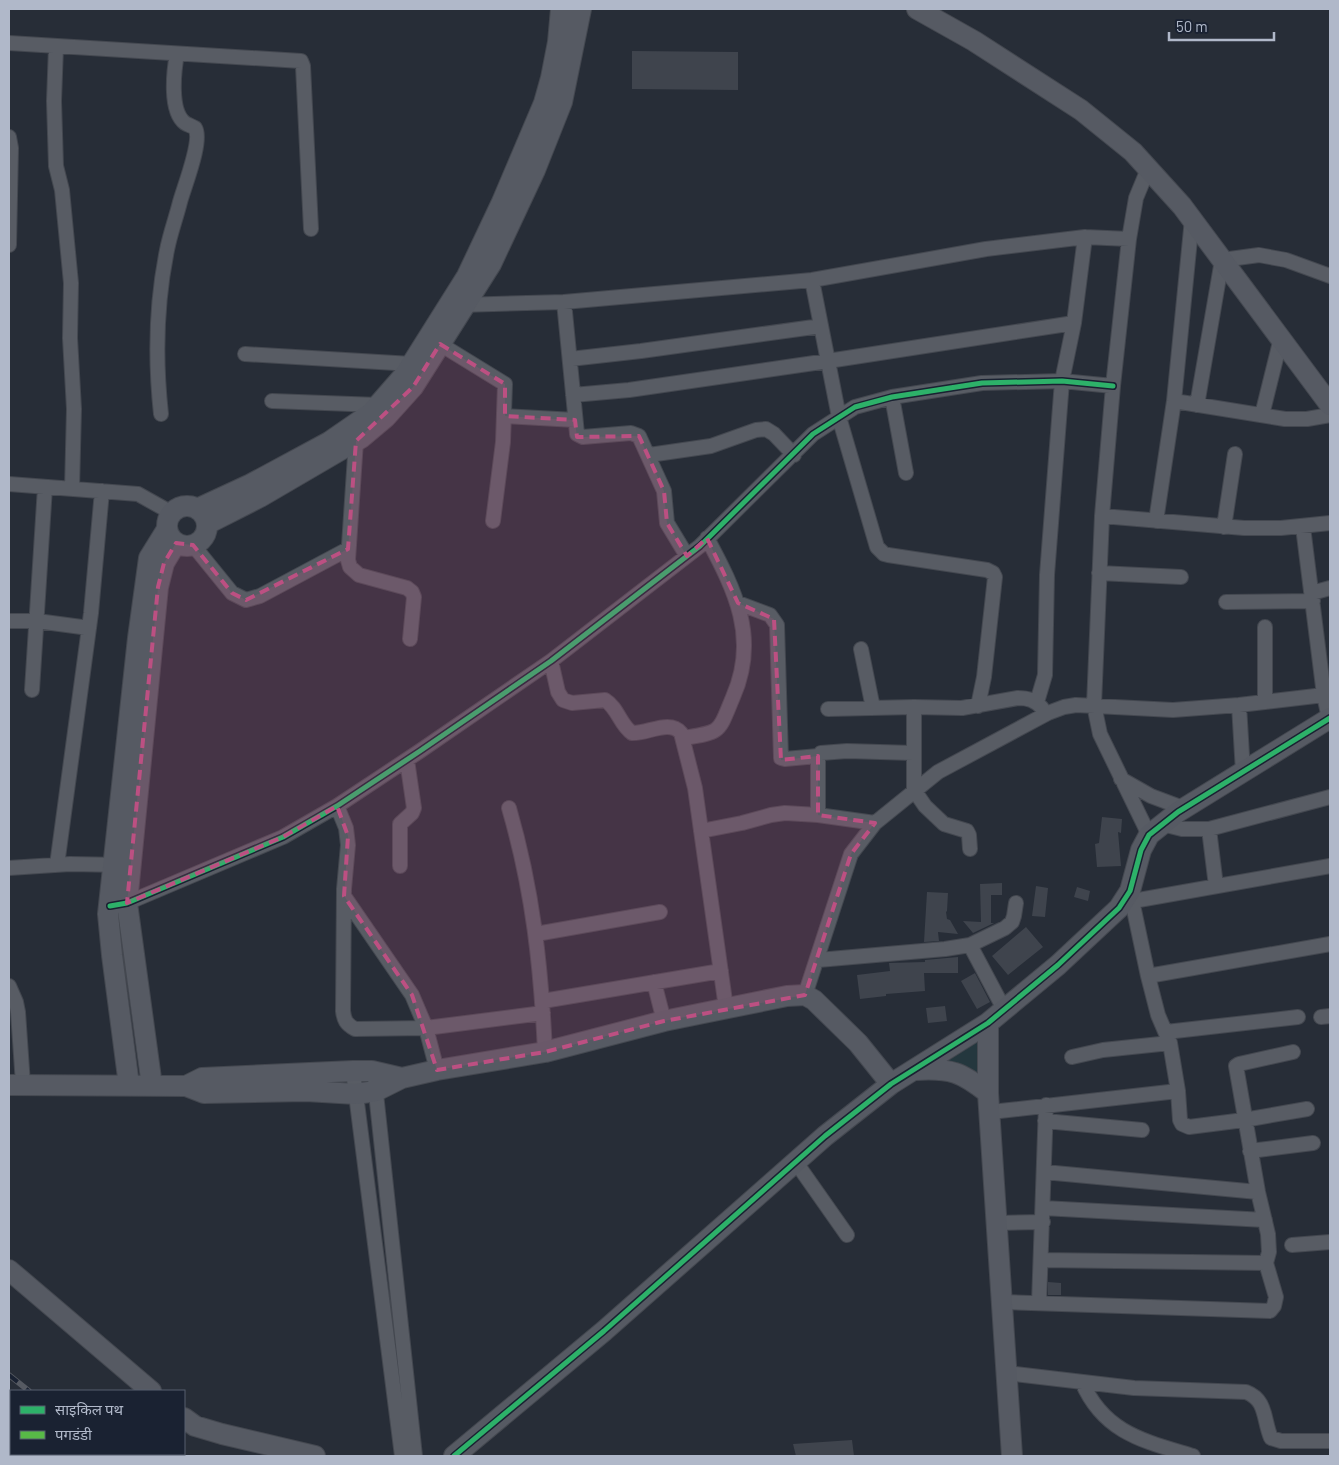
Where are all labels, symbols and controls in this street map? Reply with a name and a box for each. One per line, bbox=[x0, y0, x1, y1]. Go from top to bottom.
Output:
scale bar bbox=[1169, 10, 1274, 42]
text: 50 m bbox=[1176, 17, 1208, 35]
legend bbox=[10, 1390, 185, 1455]
text: साइकिल पथ bbox=[55, 1400, 123, 1418]
text: पगडंडी bbox=[55, 1425, 93, 1443]

